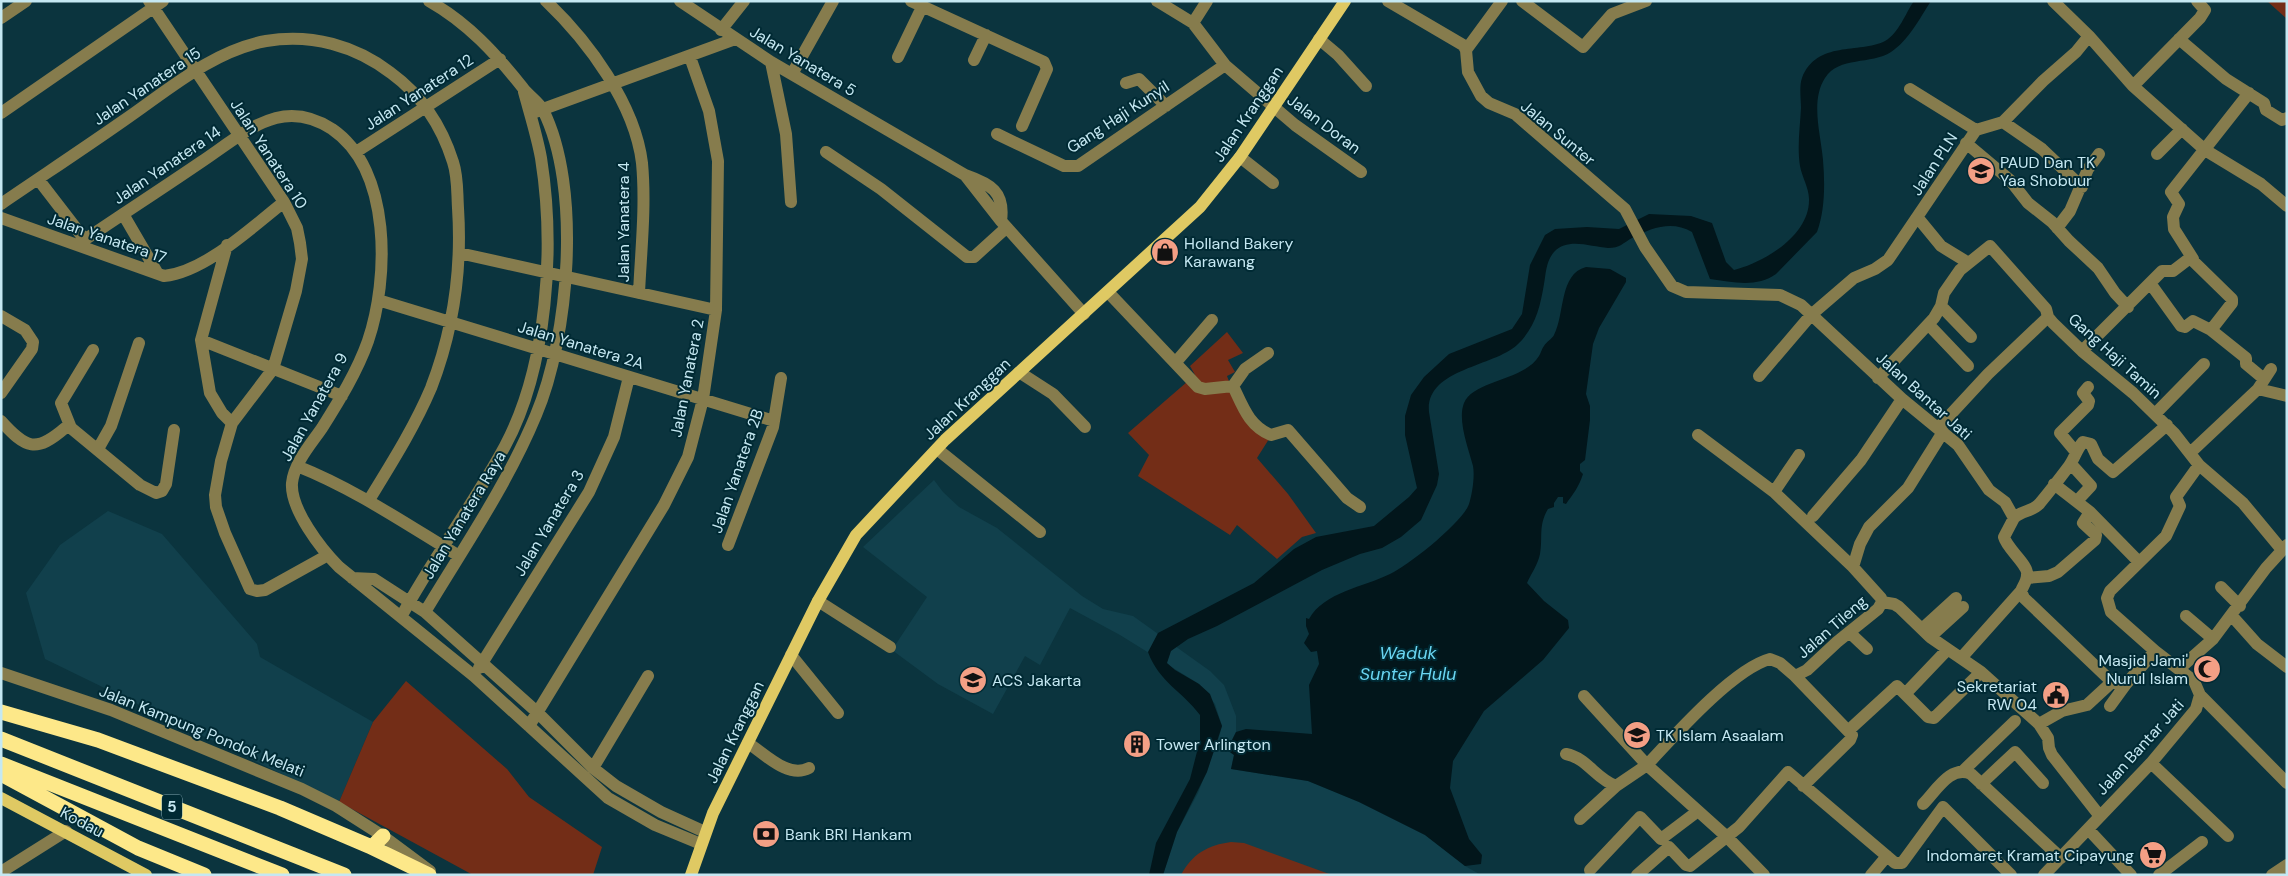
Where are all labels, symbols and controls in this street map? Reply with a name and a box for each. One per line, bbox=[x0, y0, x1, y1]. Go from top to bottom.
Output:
street label: Jalan Yanatera 5 bbox=[746, 21, 860, 101]
street label: Jalan Yanatera 15 bbox=[89, 42, 205, 130]
street label: Jalan Yanatera 12 bbox=[361, 49, 477, 135]
street label: Jalan Kranggan bbox=[1208, 62, 1288, 166]
street label: Gang Haji Kunyil bbox=[1063, 76, 1173, 158]
street label: Jalan Doran bbox=[1283, 90, 1365, 158]
street label: Jalan Yanatera 10 bbox=[226, 95, 312, 213]
street label: Jalan Sunter bbox=[1516, 96, 1600, 170]
street label: Jalan Yanatera 14 bbox=[109, 121, 225, 209]
street label: Jalan PLN bbox=[1906, 128, 1962, 200]
place label: PAUD Dan TK Yaa Shobuur bbox=[2000, 152, 2095, 191]
school or university icon: PAUD Dan TK Yaa Shobuur bbox=[1966, 156, 1996, 186]
street label: Jalan Yanatera 4 bbox=[613, 161, 634, 282]
street label: Jalan Yanatera 17 bbox=[45, 208, 169, 268]
place label: Holland Bakery Karawang bbox=[1184, 233, 1294, 272]
shop icon: Holland Bakery Karawang bbox=[1150, 237, 1180, 267]
street label: Gang Haji Tamin bbox=[2064, 309, 2166, 403]
street label: Jalan Yanatera 2A bbox=[515, 316, 647, 374]
street label: Jalan Yanatera 2 bbox=[665, 317, 709, 439]
street label: Jalan Bantar Jati bbox=[1872, 347, 1976, 445]
street label: Jalan Yanatera 9 bbox=[275, 349, 353, 465]
street label: Jalan Kranggan bbox=[919, 353, 1015, 445]
street label: Jalan Yanatera 2B bbox=[706, 406, 768, 536]
street label: Jalan Yanatera Raya bbox=[417, 447, 511, 583]
street label: Jalan Yanatera 3 bbox=[509, 466, 589, 580]
street label: Jalan Tileng bbox=[1793, 591, 1871, 663]
water label: Waduk Sunter Hulu bbox=[1360, 641, 1456, 686]
place label: Masjid Jami' Nurul Islam bbox=[2098, 650, 2188, 689]
mosque icon: Masjid Jami' Nurul Islam bbox=[2192, 654, 2222, 684]
school or university icon: ACS Jakarta bbox=[958, 665, 988, 695]
place label: ACS Jakarta bbox=[992, 670, 1081, 691]
place label: Sekretariat RW 04 bbox=[1957, 676, 2037, 715]
street label: Jalan Kranggan bbox=[701, 677, 769, 787]
street label: Jalan Kampung Pondok Melati bbox=[96, 680, 308, 782]
public building icon: Sekretariat RW 04 bbox=[2041, 680, 2071, 710]
street label: Jalan Bantar Jati bbox=[2091, 695, 2189, 799]
school or university icon: TK Islam Asaalam bbox=[1622, 720, 1652, 750]
place label: TK Islam Asaalam bbox=[1656, 725, 1784, 746]
building icon: Tower Arlington bbox=[1122, 729, 1152, 759]
place label: Tower Arlington bbox=[1156, 734, 1271, 755]
road number: 5 bbox=[162, 794, 182, 820]
street label: Kodau bbox=[57, 802, 107, 842]
bank icon: Bank BRI Hankam bbox=[751, 819, 781, 849]
place label: Bank BRI Hankam bbox=[785, 824, 912, 845]
supermarket icon: Indomaret Kramat Cipayung bbox=[2138, 840, 2168, 870]
place label: Indomaret Kramat Cipayung bbox=[1926, 845, 2134, 866]

